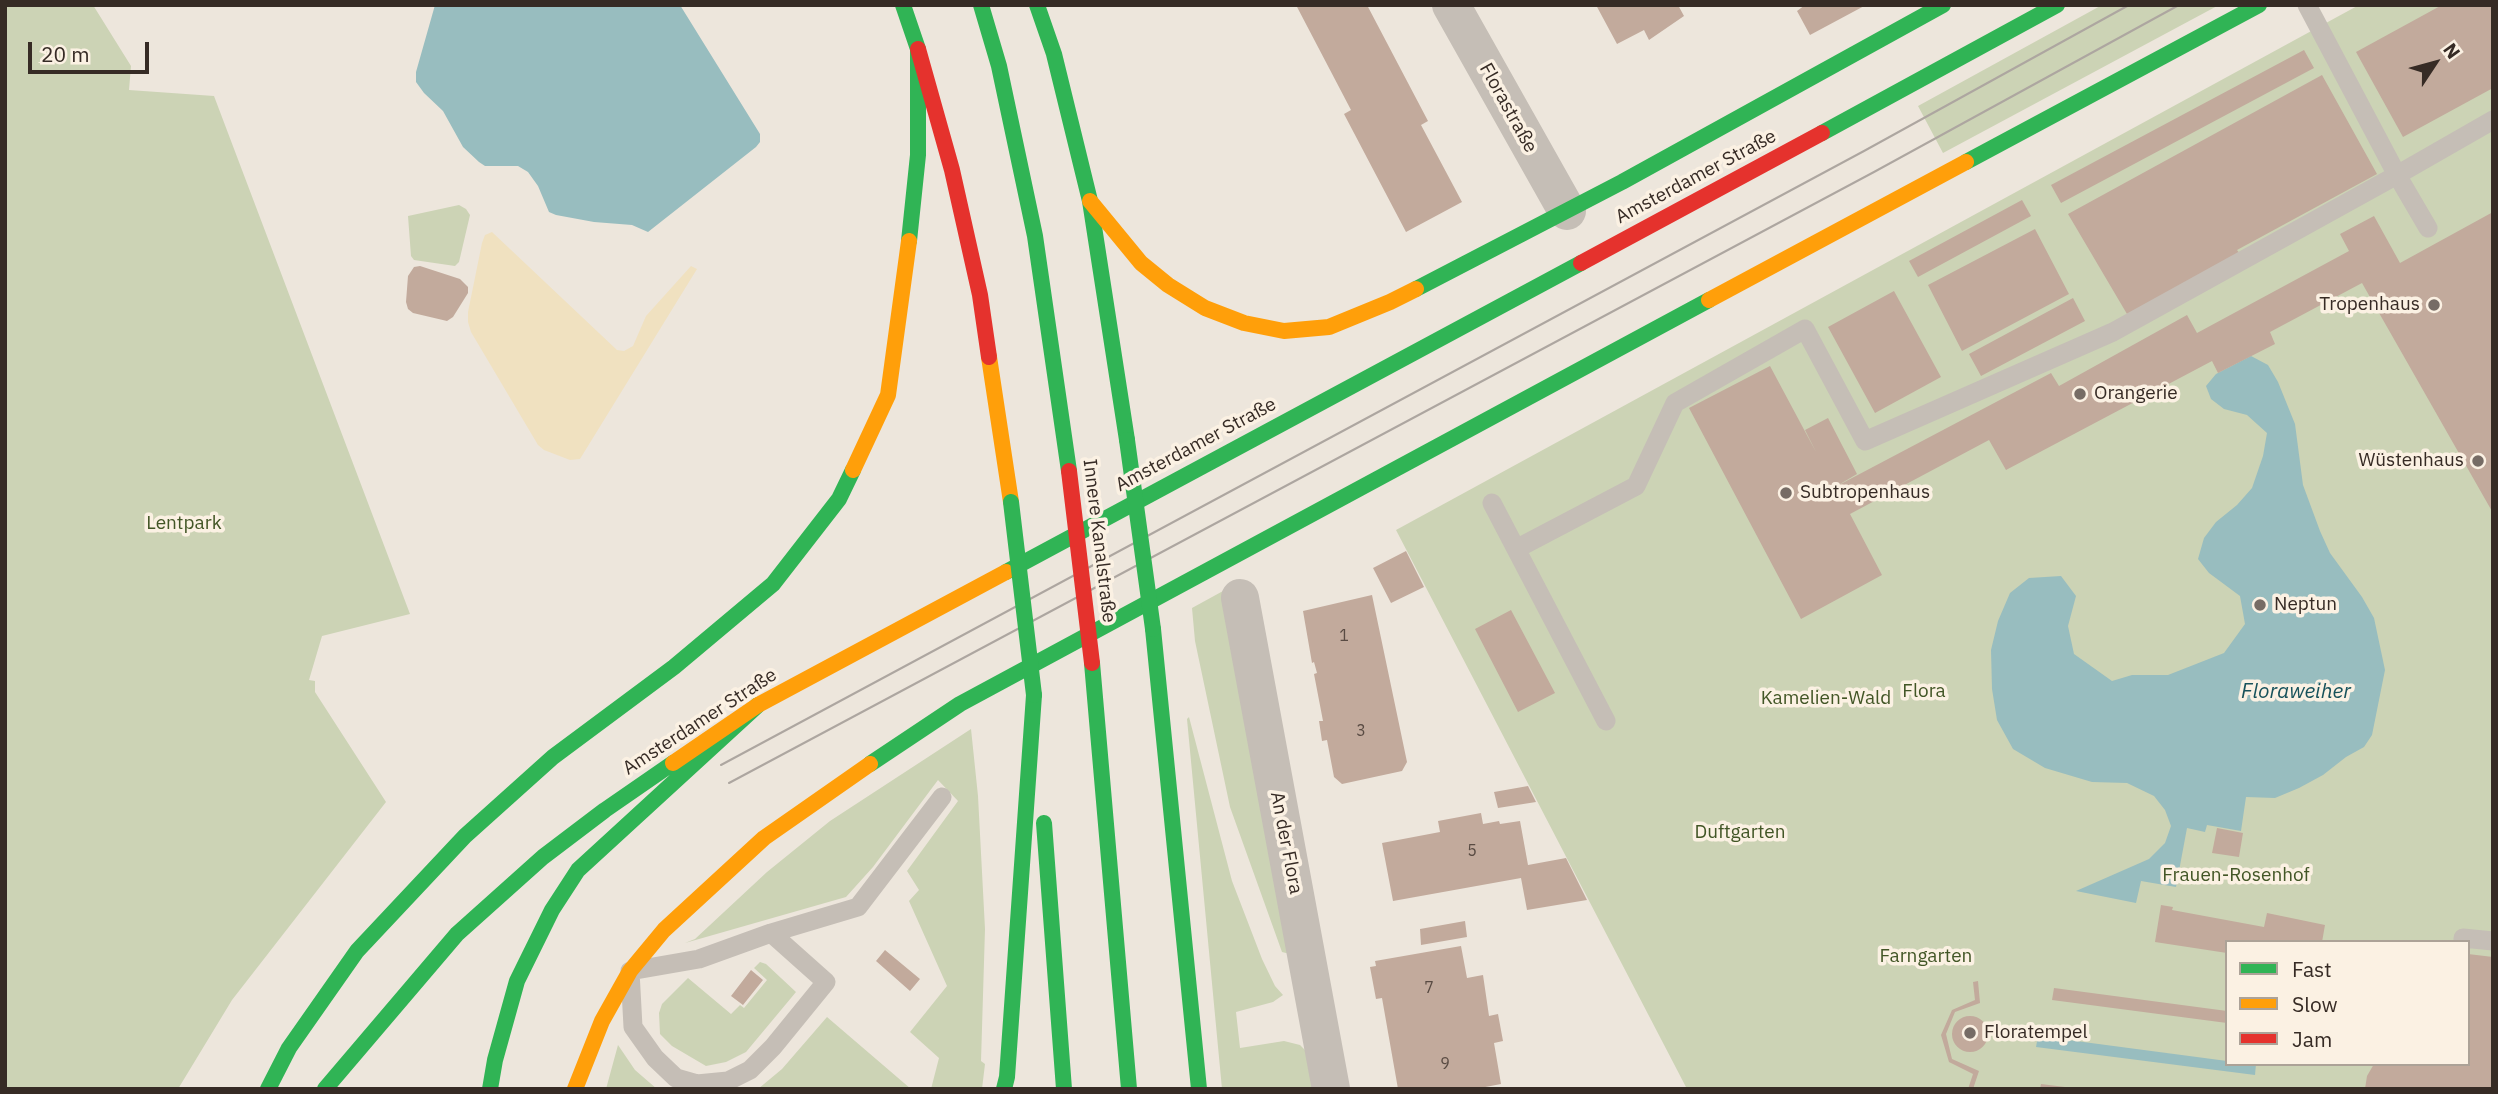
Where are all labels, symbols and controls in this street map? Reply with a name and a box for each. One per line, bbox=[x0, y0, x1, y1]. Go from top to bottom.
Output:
scale bar bbox=[32, 28, 152, 72]
north arrow bbox=[2400, 28, 2470, 98]
text: N bbox=[2438, 38, 2466, 63]
text: 20 m bbox=[41, 40, 90, 68]
street label: Florastraße bbox=[1474, 59, 1542, 157]
street label: Amsterdamer Straße bbox=[1612, 125, 1780, 229]
place label: Tropenhaus bbox=[2319, 294, 2420, 316]
marker: Tropenhaus bbox=[2426, 297, 2442, 313]
place label: Orangerie bbox=[2094, 383, 2178, 405]
marker: Orangerie bbox=[2072, 386, 2088, 402]
street label: Amsterdamer Straße bbox=[1112, 393, 1280, 497]
place label: Wüstenhaus bbox=[2358, 450, 2464, 472]
marker: Wüstenhaus bbox=[2470, 453, 2486, 469]
street label: Innere Kanalstraße bbox=[1078, 458, 1120, 624]
place label: Subtropenhaus bbox=[1800, 482, 1930, 504]
marker: Subtropenhaus bbox=[1778, 485, 1794, 501]
park label: Lentpark bbox=[146, 513, 222, 535]
place label: Neptun bbox=[2274, 594, 2337, 616]
marker: Neptun bbox=[2252, 597, 2268, 613]
house number: 1 bbox=[1339, 626, 1349, 646]
street label: Amsterdamer Straße bbox=[619, 664, 781, 780]
water label: Floraweiher bbox=[2241, 679, 2351, 705]
park label: Flora bbox=[1902, 681, 1946, 703]
park label: Kamelien-Wald bbox=[1761, 688, 1891, 710]
house number: 3 bbox=[1356, 721, 1366, 741]
street label: An der Flora bbox=[1265, 790, 1307, 896]
park label: Duftgarten bbox=[1694, 822, 1786, 844]
house number: 5 bbox=[1467, 841, 1477, 861]
park label: Frauen-Rosenhof bbox=[2162, 865, 2310, 887]
legend bbox=[2225, 940, 2470, 1066]
park label: Farngarten bbox=[1880, 946, 1972, 968]
text: Fast bbox=[2292, 955, 2332, 983]
house number: 7 bbox=[1424, 978, 1434, 998]
text: Slow bbox=[2292, 990, 2338, 1018]
place label: Floratempel bbox=[1984, 1022, 2088, 1044]
marker: Floratempel bbox=[1962, 1025, 1978, 1041]
text: Jam bbox=[2292, 1025, 2332, 1053]
house number: 9 bbox=[1440, 1054, 1450, 1074]

